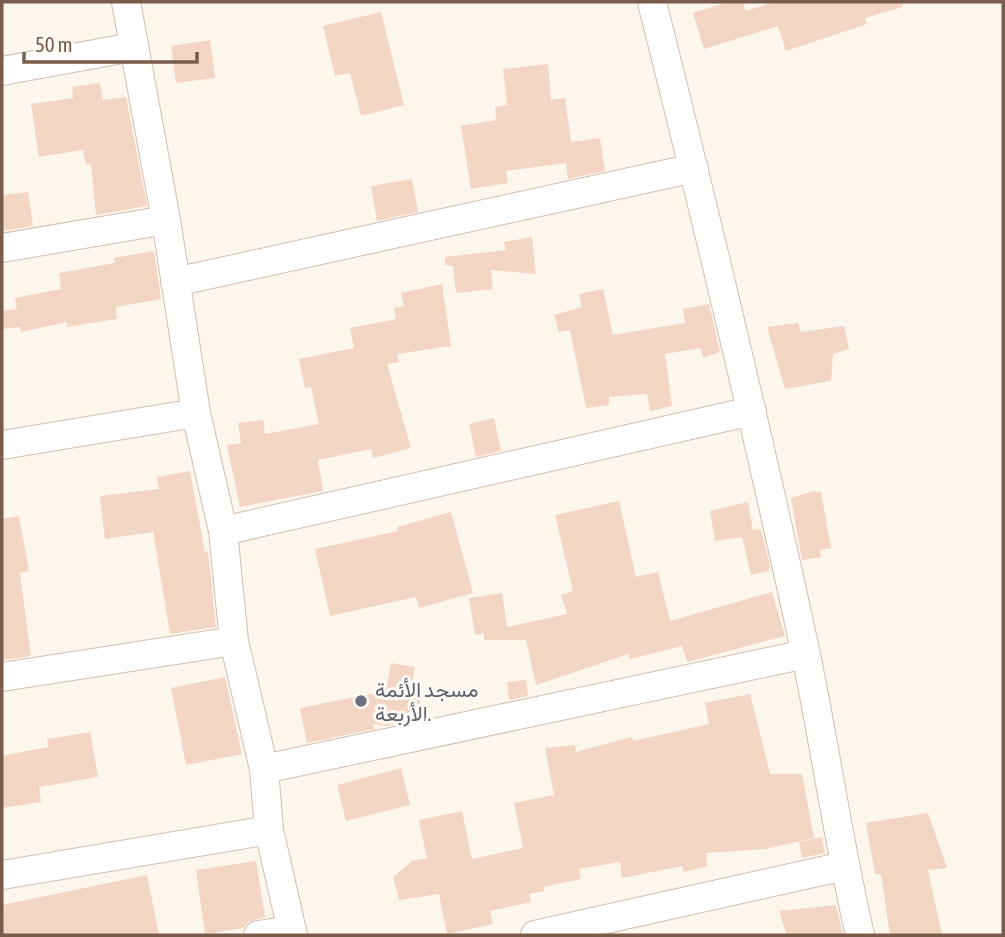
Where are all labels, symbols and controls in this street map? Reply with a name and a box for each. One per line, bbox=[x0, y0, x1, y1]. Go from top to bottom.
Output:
scale bar bbox=[24, 21, 198, 65]
text: 50 m bbox=[35, 32, 73, 56]
place label: مسجد الأئمة الأربعة. bbox=[375, 677, 478, 727]
marker: مسجد الأئمة الأربعة. bbox=[353, 693, 369, 709]

